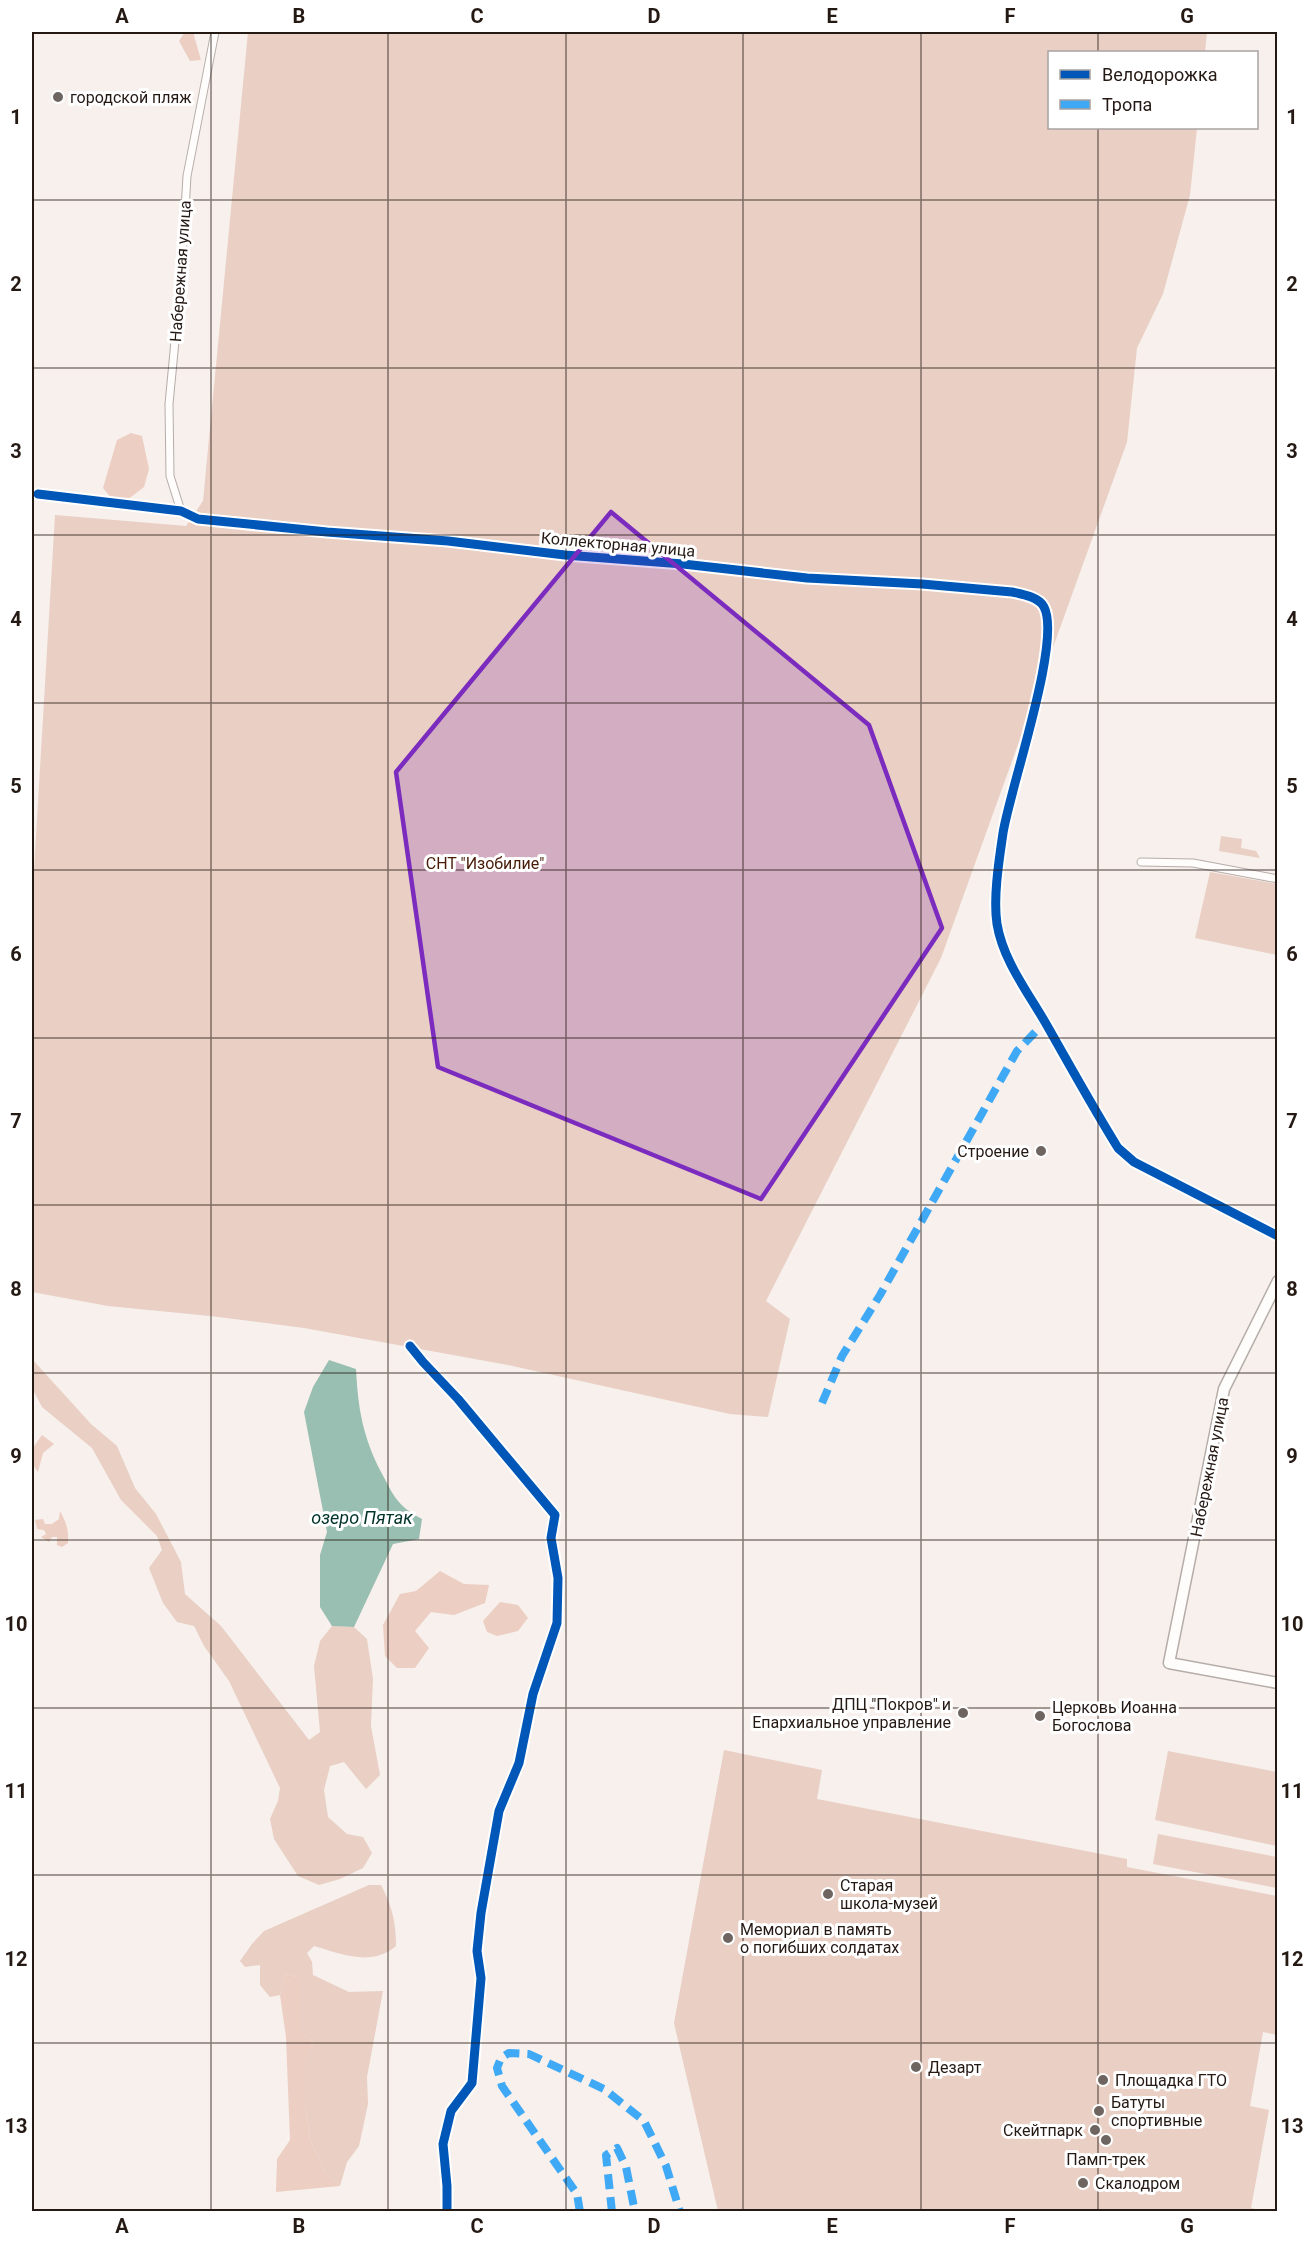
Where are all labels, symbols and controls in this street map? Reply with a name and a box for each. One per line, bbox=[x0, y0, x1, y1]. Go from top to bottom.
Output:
text: A bbox=[115, 4, 129, 28]
text: B bbox=[293, 4, 305, 28]
text: C bbox=[470, 4, 484, 28]
text: D bbox=[648, 4, 661, 28]
text: E bbox=[826, 4, 838, 28]
text: F bbox=[1005, 4, 1016, 28]
text: G bbox=[1180, 4, 1194, 28]
legend bbox=[1048, 51, 1258, 129]
text: Велодорожка bbox=[1102, 64, 1217, 85]
place label: городской пляж bbox=[70, 88, 192, 107]
marker: городской пляж bbox=[51, 90, 65, 104]
text: Тропа bbox=[1102, 94, 1152, 115]
text: 1 bbox=[10, 105, 22, 129]
text: 1 bbox=[1286, 105, 1298, 129]
street label: Набережная улица bbox=[166, 200, 195, 342]
text: 2 bbox=[10, 272, 22, 296]
text: 2 bbox=[1286, 272, 1298, 296]
text: 3 bbox=[10, 439, 22, 463]
text: 3 bbox=[1286, 439, 1298, 463]
street label: Коллекторная улица bbox=[540, 528, 696, 561]
text: 4 bbox=[10, 607, 22, 631]
text: 4 bbox=[1286, 607, 1298, 631]
text: 5 bbox=[10, 774, 22, 798]
text: 5 bbox=[1286, 774, 1298, 798]
park label: СНТ "Изобилие" bbox=[426, 854, 544, 873]
text: 6 bbox=[10, 942, 22, 966]
text: 6 bbox=[1286, 942, 1298, 966]
text: 7 bbox=[10, 1109, 22, 1133]
text: 7 bbox=[1286, 1109, 1298, 1133]
place label: Строение bbox=[957, 1142, 1029, 1161]
marker: Строение bbox=[1034, 1144, 1048, 1158]
text: 8 bbox=[10, 1277, 22, 1301]
text: 8 bbox=[1286, 1277, 1298, 1301]
street label: Набережная улица bbox=[1187, 1396, 1232, 1538]
text: 9 bbox=[10, 1444, 22, 1468]
text: 9 bbox=[1286, 1444, 1298, 1468]
water label: озеро Пятак bbox=[311, 1507, 413, 1528]
text: 10 bbox=[5, 1612, 27, 1636]
text: 10 bbox=[1281, 1612, 1303, 1636]
place label: ДПЦ "Покров" и Епархиальное управление bbox=[752, 1695, 951, 1732]
place label: Церковь Иоанна Богослова bbox=[1052, 1698, 1177, 1735]
marker: ДПЦ "Покров" и Епархиальное управление bbox=[956, 1706, 970, 1720]
marker: Церковь Иоанна Богослова bbox=[1033, 1709, 1047, 1723]
text: 11 bbox=[5, 1779, 27, 1803]
text: 11 bbox=[1281, 1779, 1303, 1803]
place label: Старая школа-музей bbox=[840, 1876, 938, 1913]
marker: Старая школа-музей bbox=[821, 1887, 835, 1901]
place label: Мемориал в память о погибших солдатах bbox=[740, 1920, 899, 1957]
marker: Мемориал в память о погибших солдатах bbox=[721, 1931, 735, 1945]
text: 12 bbox=[5, 1947, 27, 1971]
text: 12 bbox=[1281, 1947, 1303, 1971]
place label: Дезарт bbox=[928, 2058, 982, 2077]
marker: Дезарт bbox=[909, 2060, 923, 2074]
place label: Площадка ГТО bbox=[1115, 2071, 1227, 2090]
marker: Площадка ГТО bbox=[1096, 2073, 1110, 2087]
place label: Батуты спортивные bbox=[1111, 2093, 1202, 2130]
marker: Батуты спортивные bbox=[1092, 2104, 1106, 2118]
text: 13 bbox=[5, 2114, 27, 2138]
text: 13 bbox=[1281, 2114, 1303, 2138]
place label: Скейтпарк bbox=[1003, 2121, 1083, 2140]
marker: Скейтпарк bbox=[1088, 2123, 1102, 2137]
marker: Памп-трек bbox=[1099, 2133, 1113, 2147]
place label: Памп-трек bbox=[1066, 2150, 1146, 2169]
place label: Скалодром bbox=[1095, 2174, 1180, 2193]
marker: Скалодром bbox=[1076, 2176, 1090, 2190]
text: A bbox=[115, 2214, 129, 2238]
text: B bbox=[293, 2214, 305, 2238]
text: C bbox=[470, 2214, 484, 2238]
text: D bbox=[648, 2214, 661, 2238]
text: E bbox=[826, 2214, 838, 2238]
text: F bbox=[1005, 2214, 1016, 2238]
text: G bbox=[1180, 2214, 1194, 2238]

